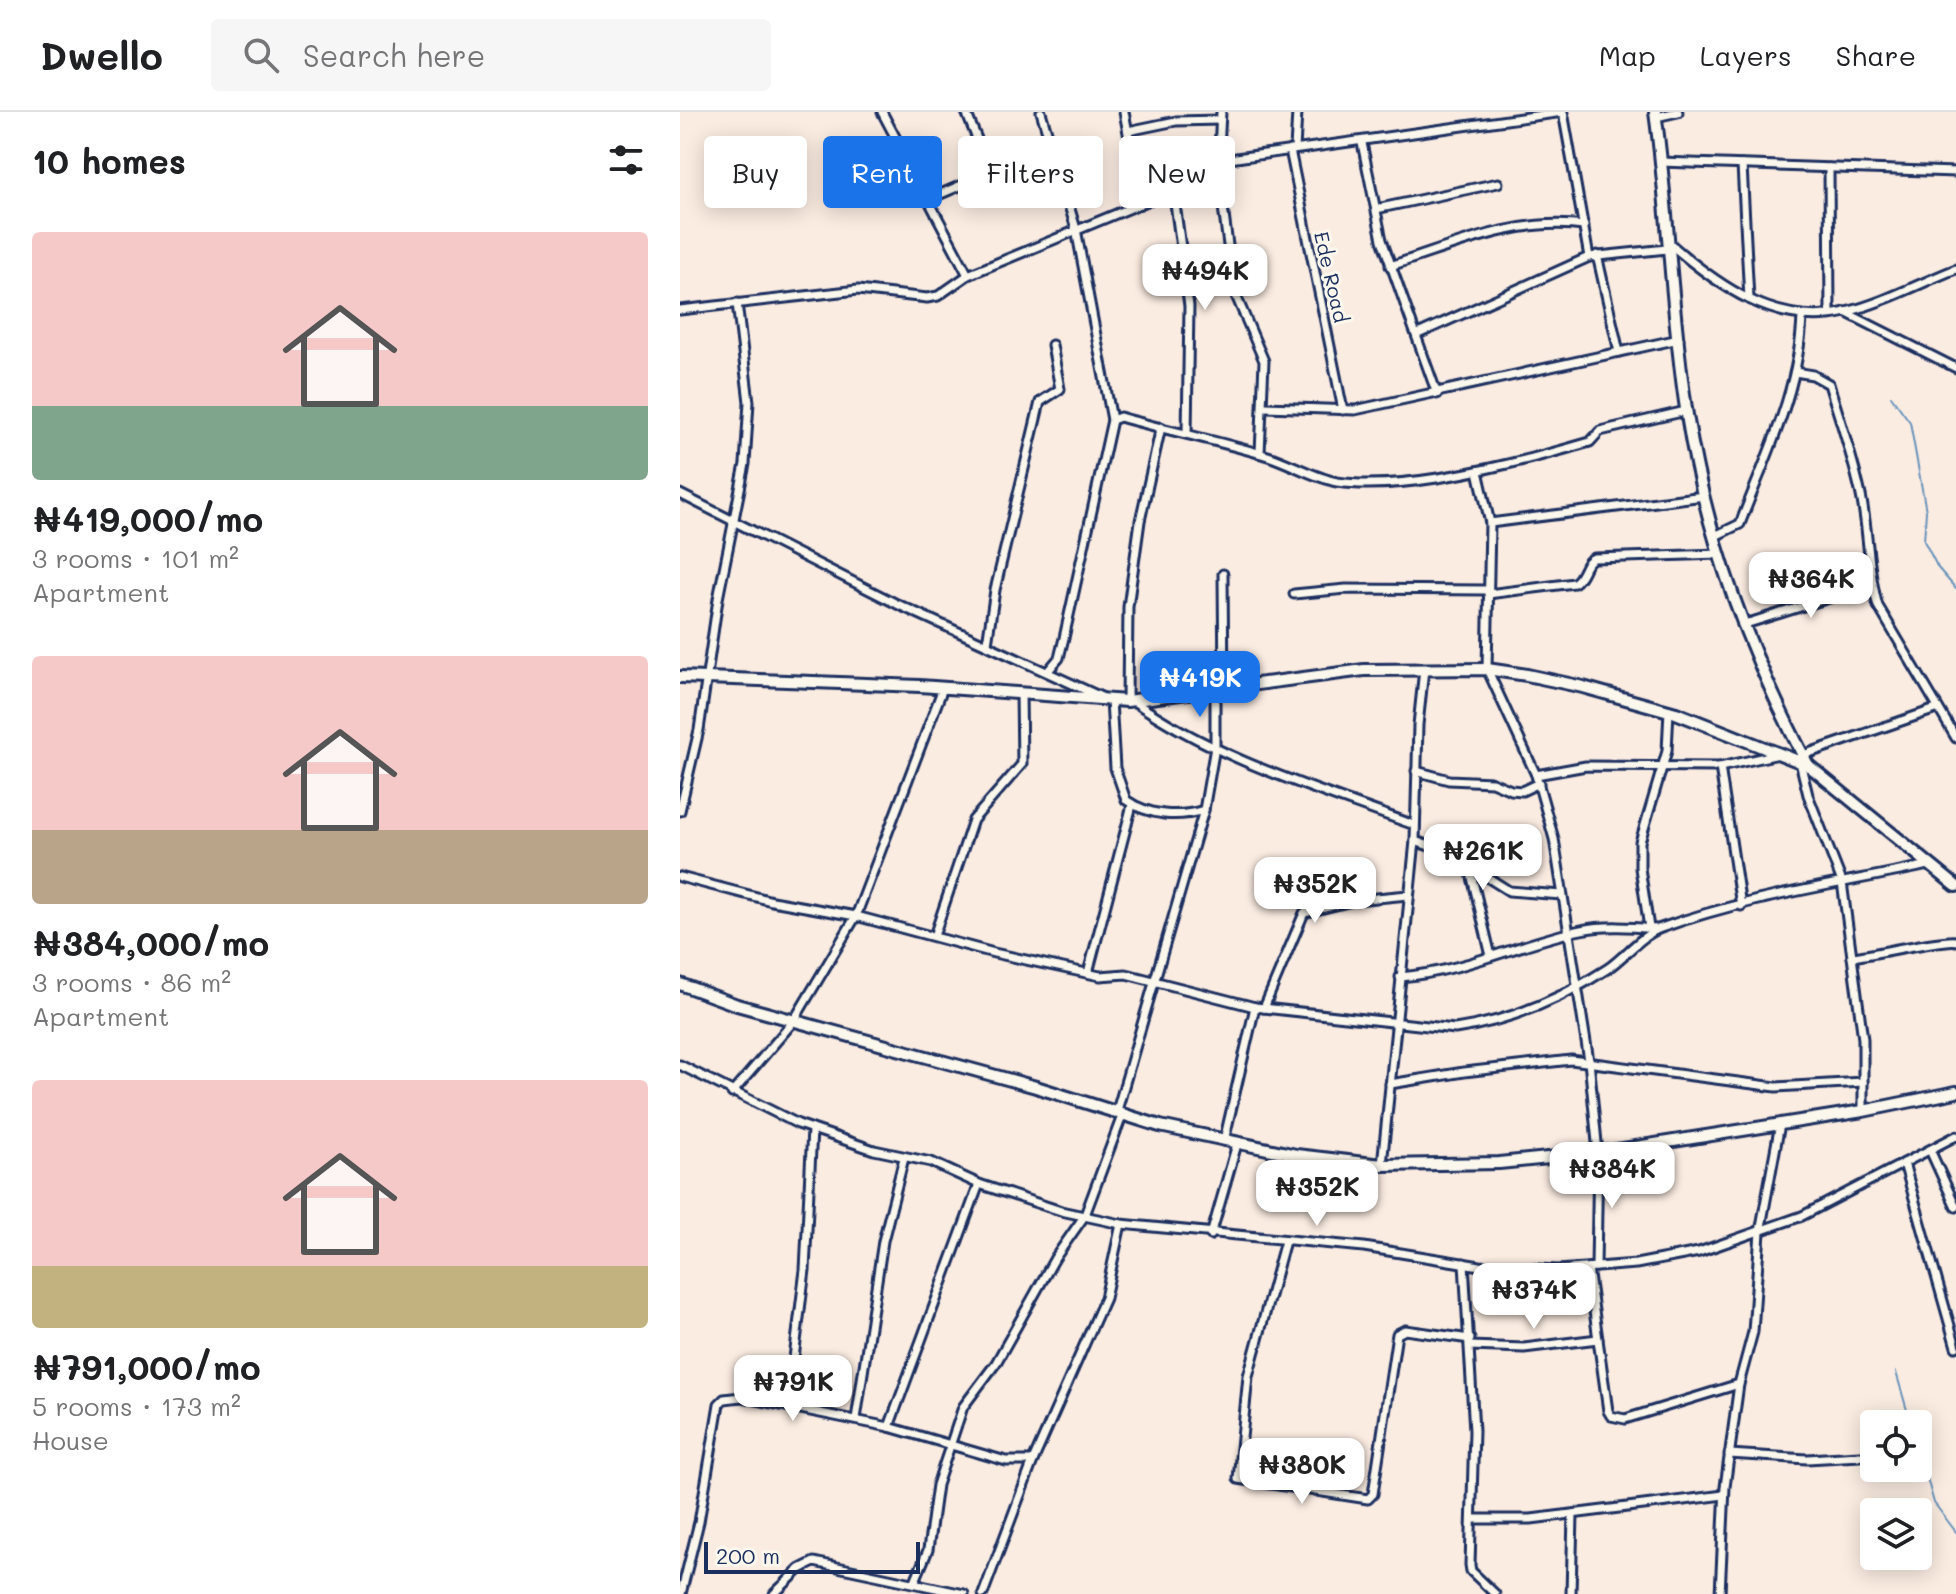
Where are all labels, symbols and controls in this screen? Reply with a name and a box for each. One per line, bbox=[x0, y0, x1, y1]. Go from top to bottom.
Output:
search box bbox=[211, 19, 771, 91]
text: Dwello bbox=[40, 30, 163, 80]
icon: search bbox=[239, 33, 283, 77]
text: Search here bbox=[303, 35, 485, 75]
text: Map bbox=[1599, 37, 1656, 73]
text: Layers bbox=[1700, 37, 1792, 73]
text: Share bbox=[1836, 37, 1916, 73]
chip: Buy bbox=[704, 136, 807, 208]
chip: Rent bbox=[823, 136, 942, 208]
chip: Filters bbox=[958, 136, 1103, 208]
chip: New bbox=[1119, 136, 1235, 208]
text: 10 homes bbox=[32, 138, 186, 183]
icon: filters bbox=[604, 138, 648, 182]
street label: Ede Road bbox=[1309, 229, 1355, 325]
pin: ₦494K bbox=[1149, 244, 1261, 312]
text: ₦494K bbox=[1160, 253, 1250, 287]
icon: home bbox=[268, 284, 412, 428]
text: ₦419,000/mo bbox=[32, 496, 263, 541]
text: 3 rooms · 101 m² bbox=[32, 541, 239, 575]
pin: ₦364K bbox=[1755, 552, 1867, 620]
text: ₦364K bbox=[1767, 561, 1855, 595]
text: Apartment bbox=[32, 575, 169, 609]
pin: ₦419K bbox=[1144, 651, 1256, 719]
text: ₦419K bbox=[1158, 660, 1242, 694]
icon: home bbox=[268, 708, 412, 852]
pin: ₦261K bbox=[1427, 824, 1539, 892]
text: ₦261K bbox=[1442, 833, 1524, 867]
pin: ₦352K bbox=[1259, 857, 1371, 925]
text: ₦352K bbox=[1272, 866, 1358, 900]
text: ₦384,000/mo bbox=[32, 920, 269, 965]
text: 3 rooms · 86 m² bbox=[32, 965, 231, 999]
text: Apartment bbox=[32, 999, 169, 1033]
icon: home bbox=[268, 1132, 412, 1276]
pin: ₦384K bbox=[1556, 1142, 1668, 1210]
text: ₦384K bbox=[1568, 1151, 1656, 1185]
pin: ₦352K bbox=[1261, 1160, 1373, 1228]
text: ₦352K bbox=[1274, 1169, 1360, 1203]
pin: ₦374K bbox=[1478, 1263, 1590, 1331]
text: ₦374K bbox=[1490, 1272, 1578, 1306]
text: ₦791,000/mo bbox=[32, 1344, 261, 1389]
pin: ₦791K bbox=[737, 1355, 849, 1423]
text: ₦791K bbox=[752, 1364, 834, 1398]
text: 5 rooms · 173 m² bbox=[32, 1389, 241, 1423]
map controls bbox=[1860, 1410, 1932, 1570]
button: locate bbox=[1860, 1410, 1932, 1482]
text: House bbox=[32, 1423, 109, 1457]
pin: ₦380K bbox=[1246, 1438, 1358, 1506]
text: ₦380K bbox=[1258, 1447, 1346, 1481]
button: layers bbox=[1860, 1498, 1932, 1570]
scale bar bbox=[704, 1538, 920, 1574]
text: 200 m bbox=[716, 1541, 780, 1570]

